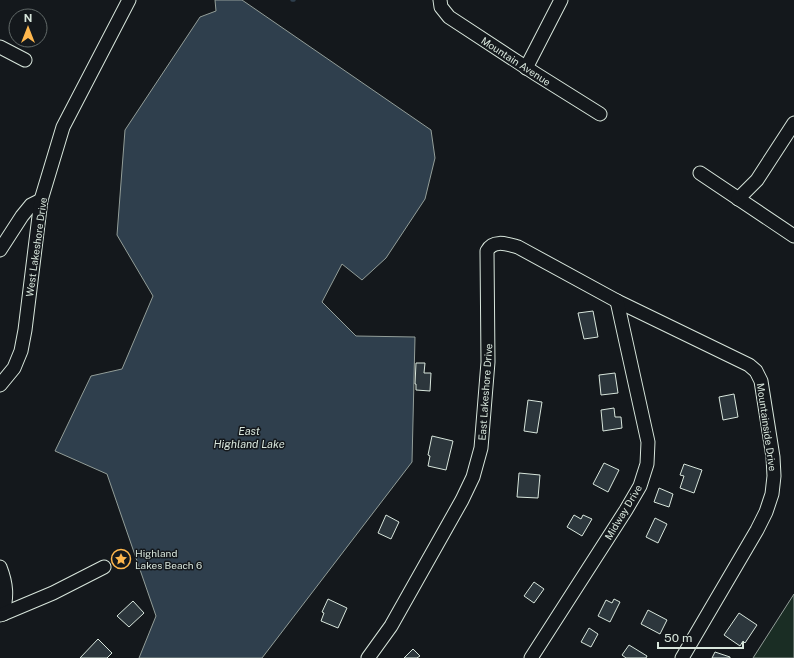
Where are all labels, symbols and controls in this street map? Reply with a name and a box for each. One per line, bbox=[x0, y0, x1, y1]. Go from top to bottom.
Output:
north arrow bbox=[8, 8, 48, 48]
text: N bbox=[24, 12, 32, 24]
street label: Mountain Avenue bbox=[479, 34, 553, 88]
street label: West Lakeshore Drive bbox=[23, 196, 49, 298]
street label: East Lakeshore Drive bbox=[476, 343, 494, 441]
street label: Mountainside Drive bbox=[755, 382, 779, 472]
water label: East Highland Lake bbox=[213, 425, 285, 450]
street label: Midway Drive bbox=[602, 482, 644, 542]
place label: Highland Lakes Beach 6 bbox=[135, 547, 202, 571]
place icon: Highland Lakes Beach 6 bbox=[110, 548, 132, 570]
scale bar bbox=[658, 624, 743, 650]
text: 50 m bbox=[664, 631, 692, 645]

